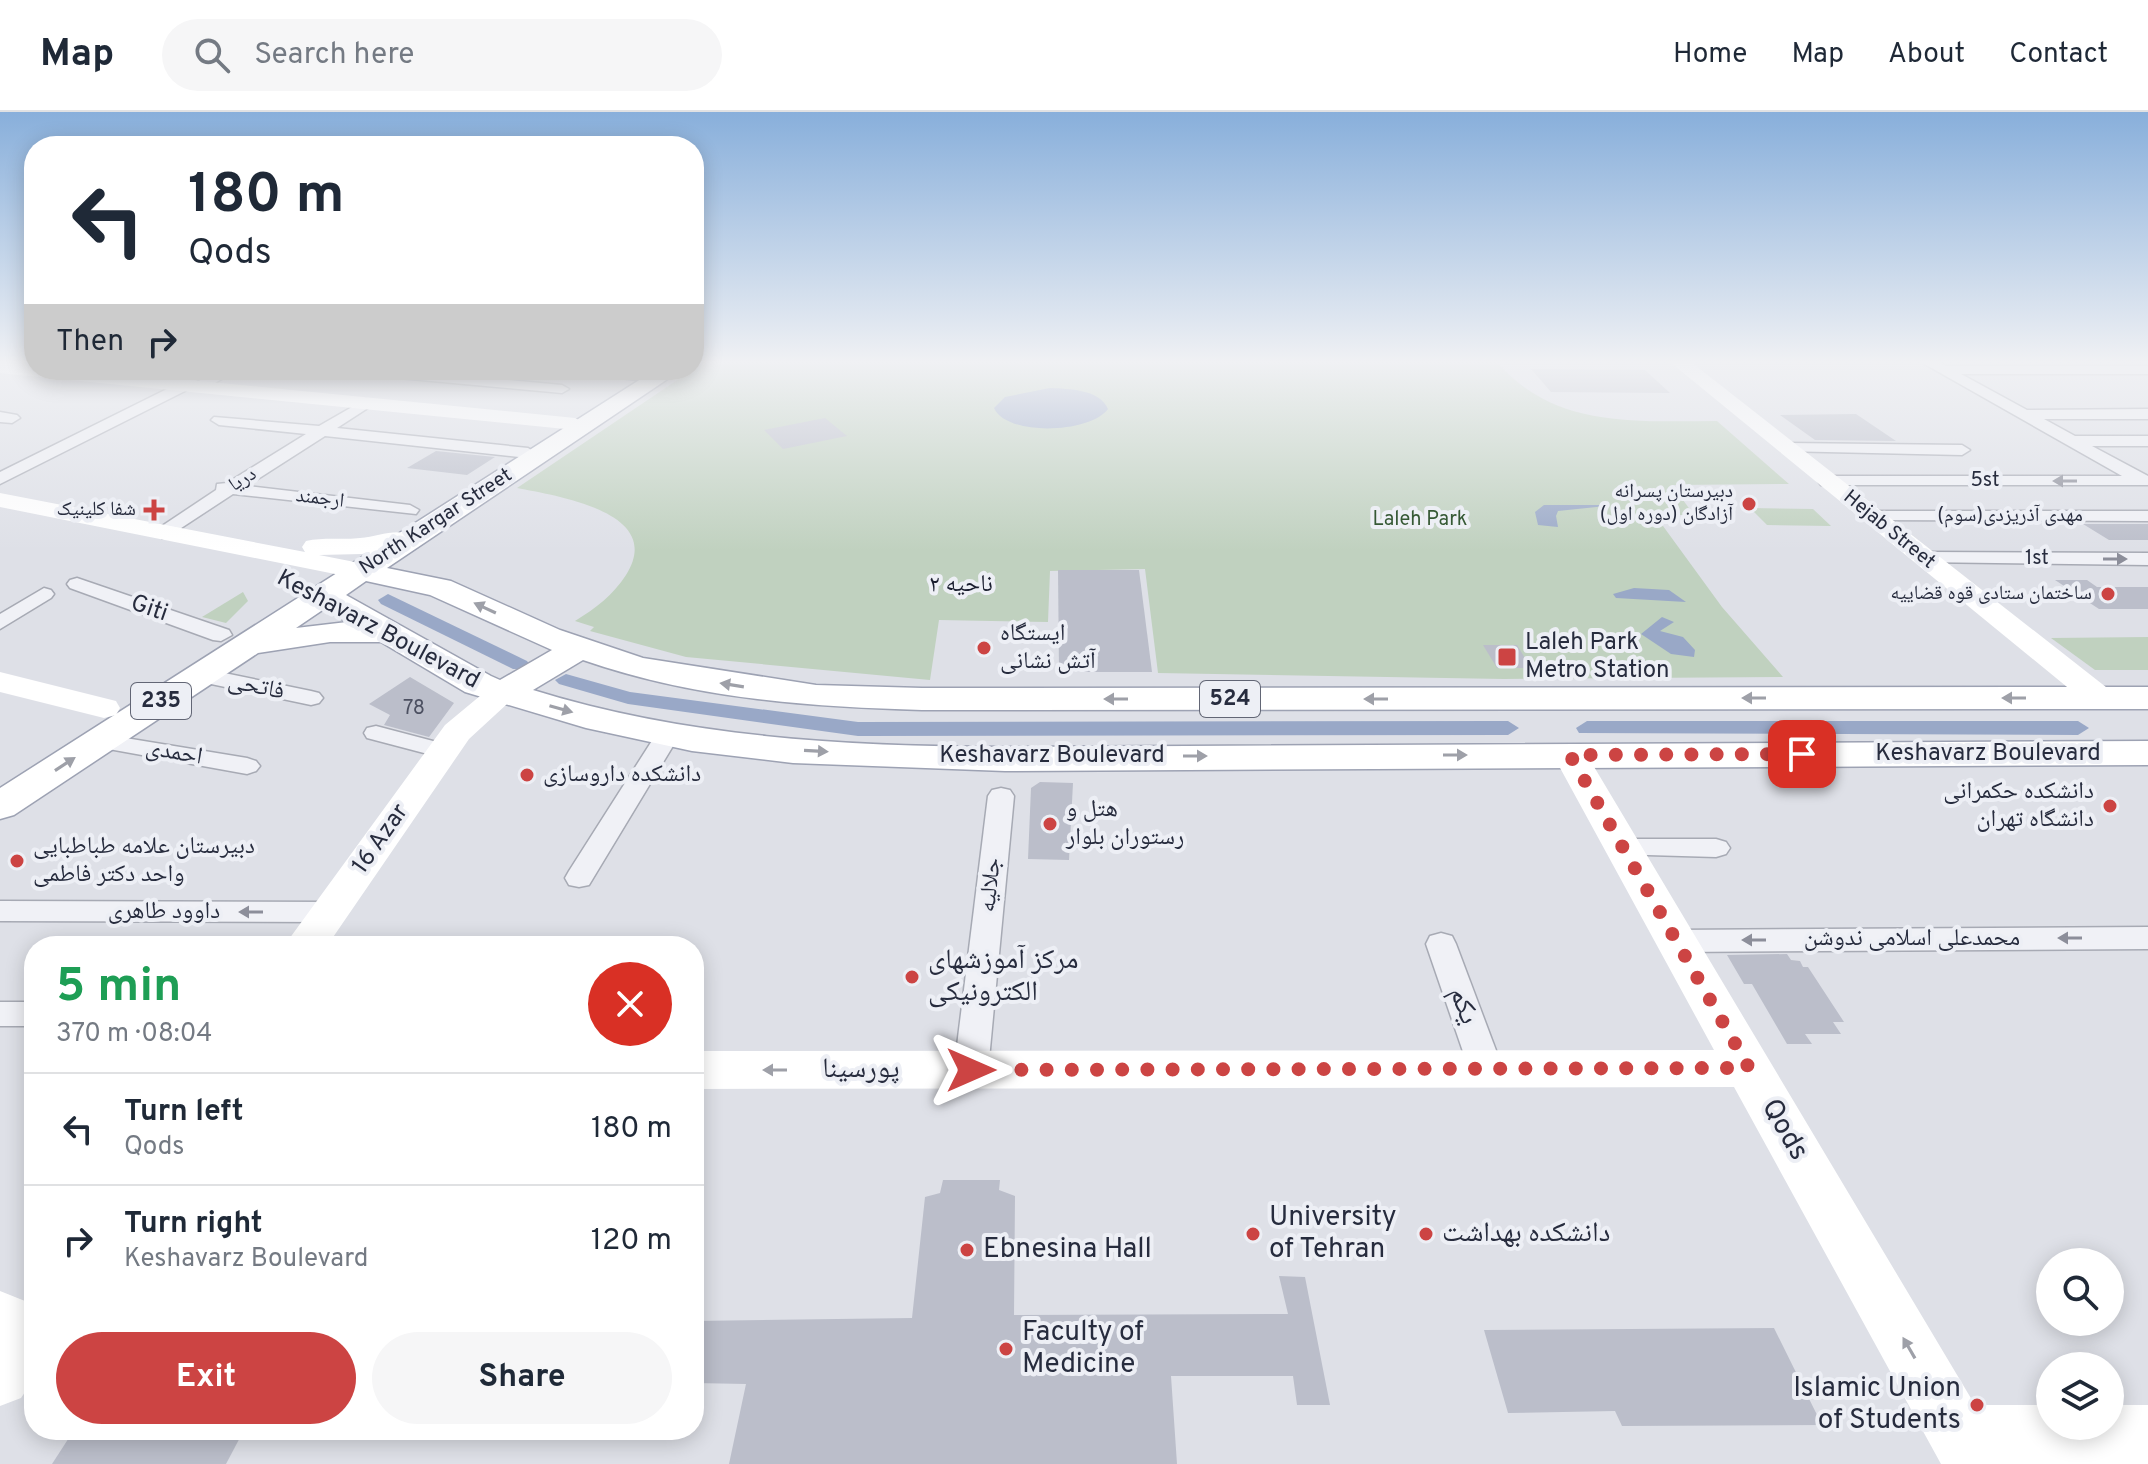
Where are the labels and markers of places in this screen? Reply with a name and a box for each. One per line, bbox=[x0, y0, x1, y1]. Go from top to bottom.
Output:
place label: دبيرستان پسرانه آزادگان (دوره اول) bbox=[1600, 479, 1734, 528]
marker: دبيرستان پسرانه آزادگان (دوره اول) bbox=[1740, 495, 1758, 513]
place label: شفا کلینیک bbox=[56, 497, 136, 523]
marker: شفا کلینیک bbox=[143, 499, 165, 521]
place label: ساختمان ستادی قوه قضاییه bbox=[1891, 581, 2092, 607]
marker: ساختمان ستادی قوه قضاییه bbox=[2099, 585, 2117, 603]
place label: ایستگاه آتش نشانی bbox=[1000, 619, 1097, 677]
place label: Laleh Park Metro Station bbox=[1525, 628, 1670, 686]
marker: ایستگاه آتش نشانی bbox=[975, 639, 993, 657]
marker: Laleh Park Metro Station bbox=[1496, 646, 1518, 668]
pin bbox=[1768, 720, 1836, 788]
place label: دانشکده داروسازی bbox=[543, 760, 701, 790]
marker: دانشکده داروسازی bbox=[518, 766, 536, 784]
place label: دانشکده حکمرانی دانشگاه تهران bbox=[1943, 777, 2094, 835]
place label: هتل و رستوران بلوار bbox=[1065, 795, 1184, 853]
marker: دانشکده حکمرانی دانشگاه تهران bbox=[2101, 797, 2119, 815]
marker: هتل و رستوران بلوار bbox=[1041, 815, 1059, 833]
place label: دبیرستان علامه طباطبایی واحد دکتر فاطمی bbox=[33, 832, 255, 890]
marker: دبیرستان علامه طباطبایی واحد دکتر فاطمی bbox=[8, 852, 26, 870]
place label: مرکز آموزشهای الکترونیکی bbox=[928, 943, 1078, 1011]
marker: مرکز آموزشهای الکترونیکی bbox=[903, 968, 921, 986]
place label: University of Tehran bbox=[1269, 1200, 1396, 1268]
place label: دانشکده بهداشت bbox=[1442, 1216, 1610, 1252]
marker: University of Tehran bbox=[1244, 1225, 1262, 1243]
marker: دانشکده بهداشت bbox=[1417, 1225, 1435, 1243]
place label: Ebnesina Hall bbox=[983, 1232, 1152, 1268]
marker: Ebnesina Hall bbox=[958, 1241, 976, 1259]
place label: Faculty of Medicine bbox=[1022, 1315, 1144, 1383]
marker: Faculty of Medicine bbox=[997, 1340, 1015, 1358]
place label: Islamic Union of Students bbox=[1793, 1371, 1961, 1439]
marker: Islamic Union of Students bbox=[1968, 1396, 1986, 1414]

